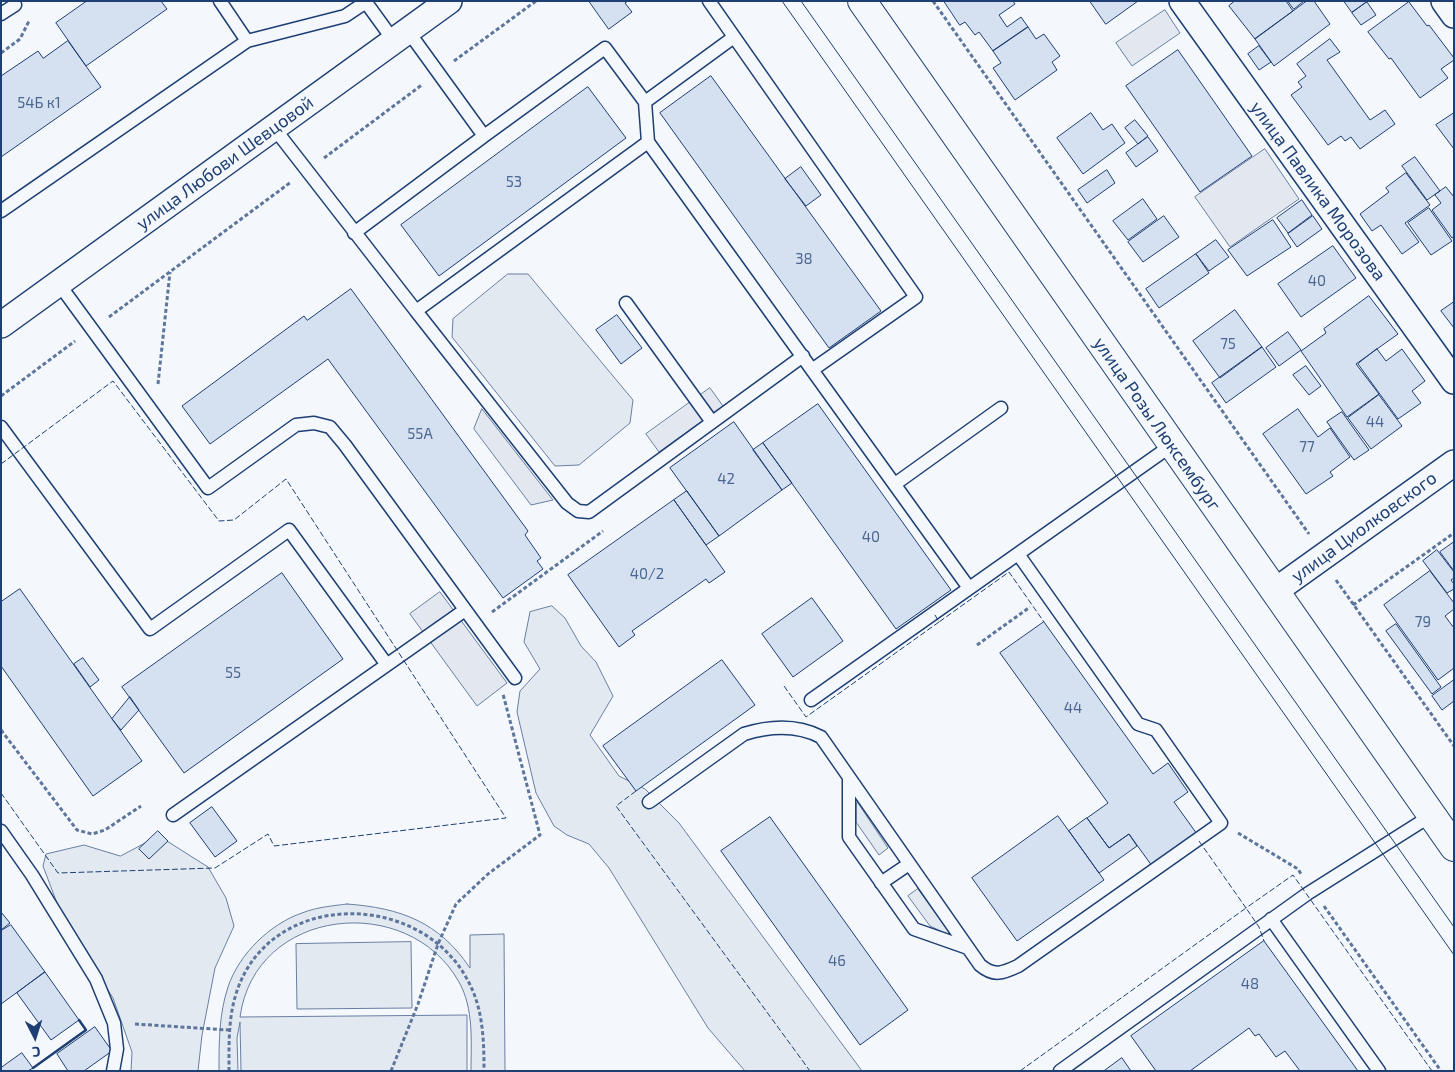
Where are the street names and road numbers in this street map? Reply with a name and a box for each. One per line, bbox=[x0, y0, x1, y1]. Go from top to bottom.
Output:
street label: улица Любови Шевцовой bbox=[132, 91, 318, 235]
street label: улица Павлика Морозова bbox=[1246, 97, 1390, 285]
street label: улица Розы Люксембург bbox=[1089, 333, 1225, 515]
street label: улица Циолковского bbox=[1287, 467, 1441, 587]

